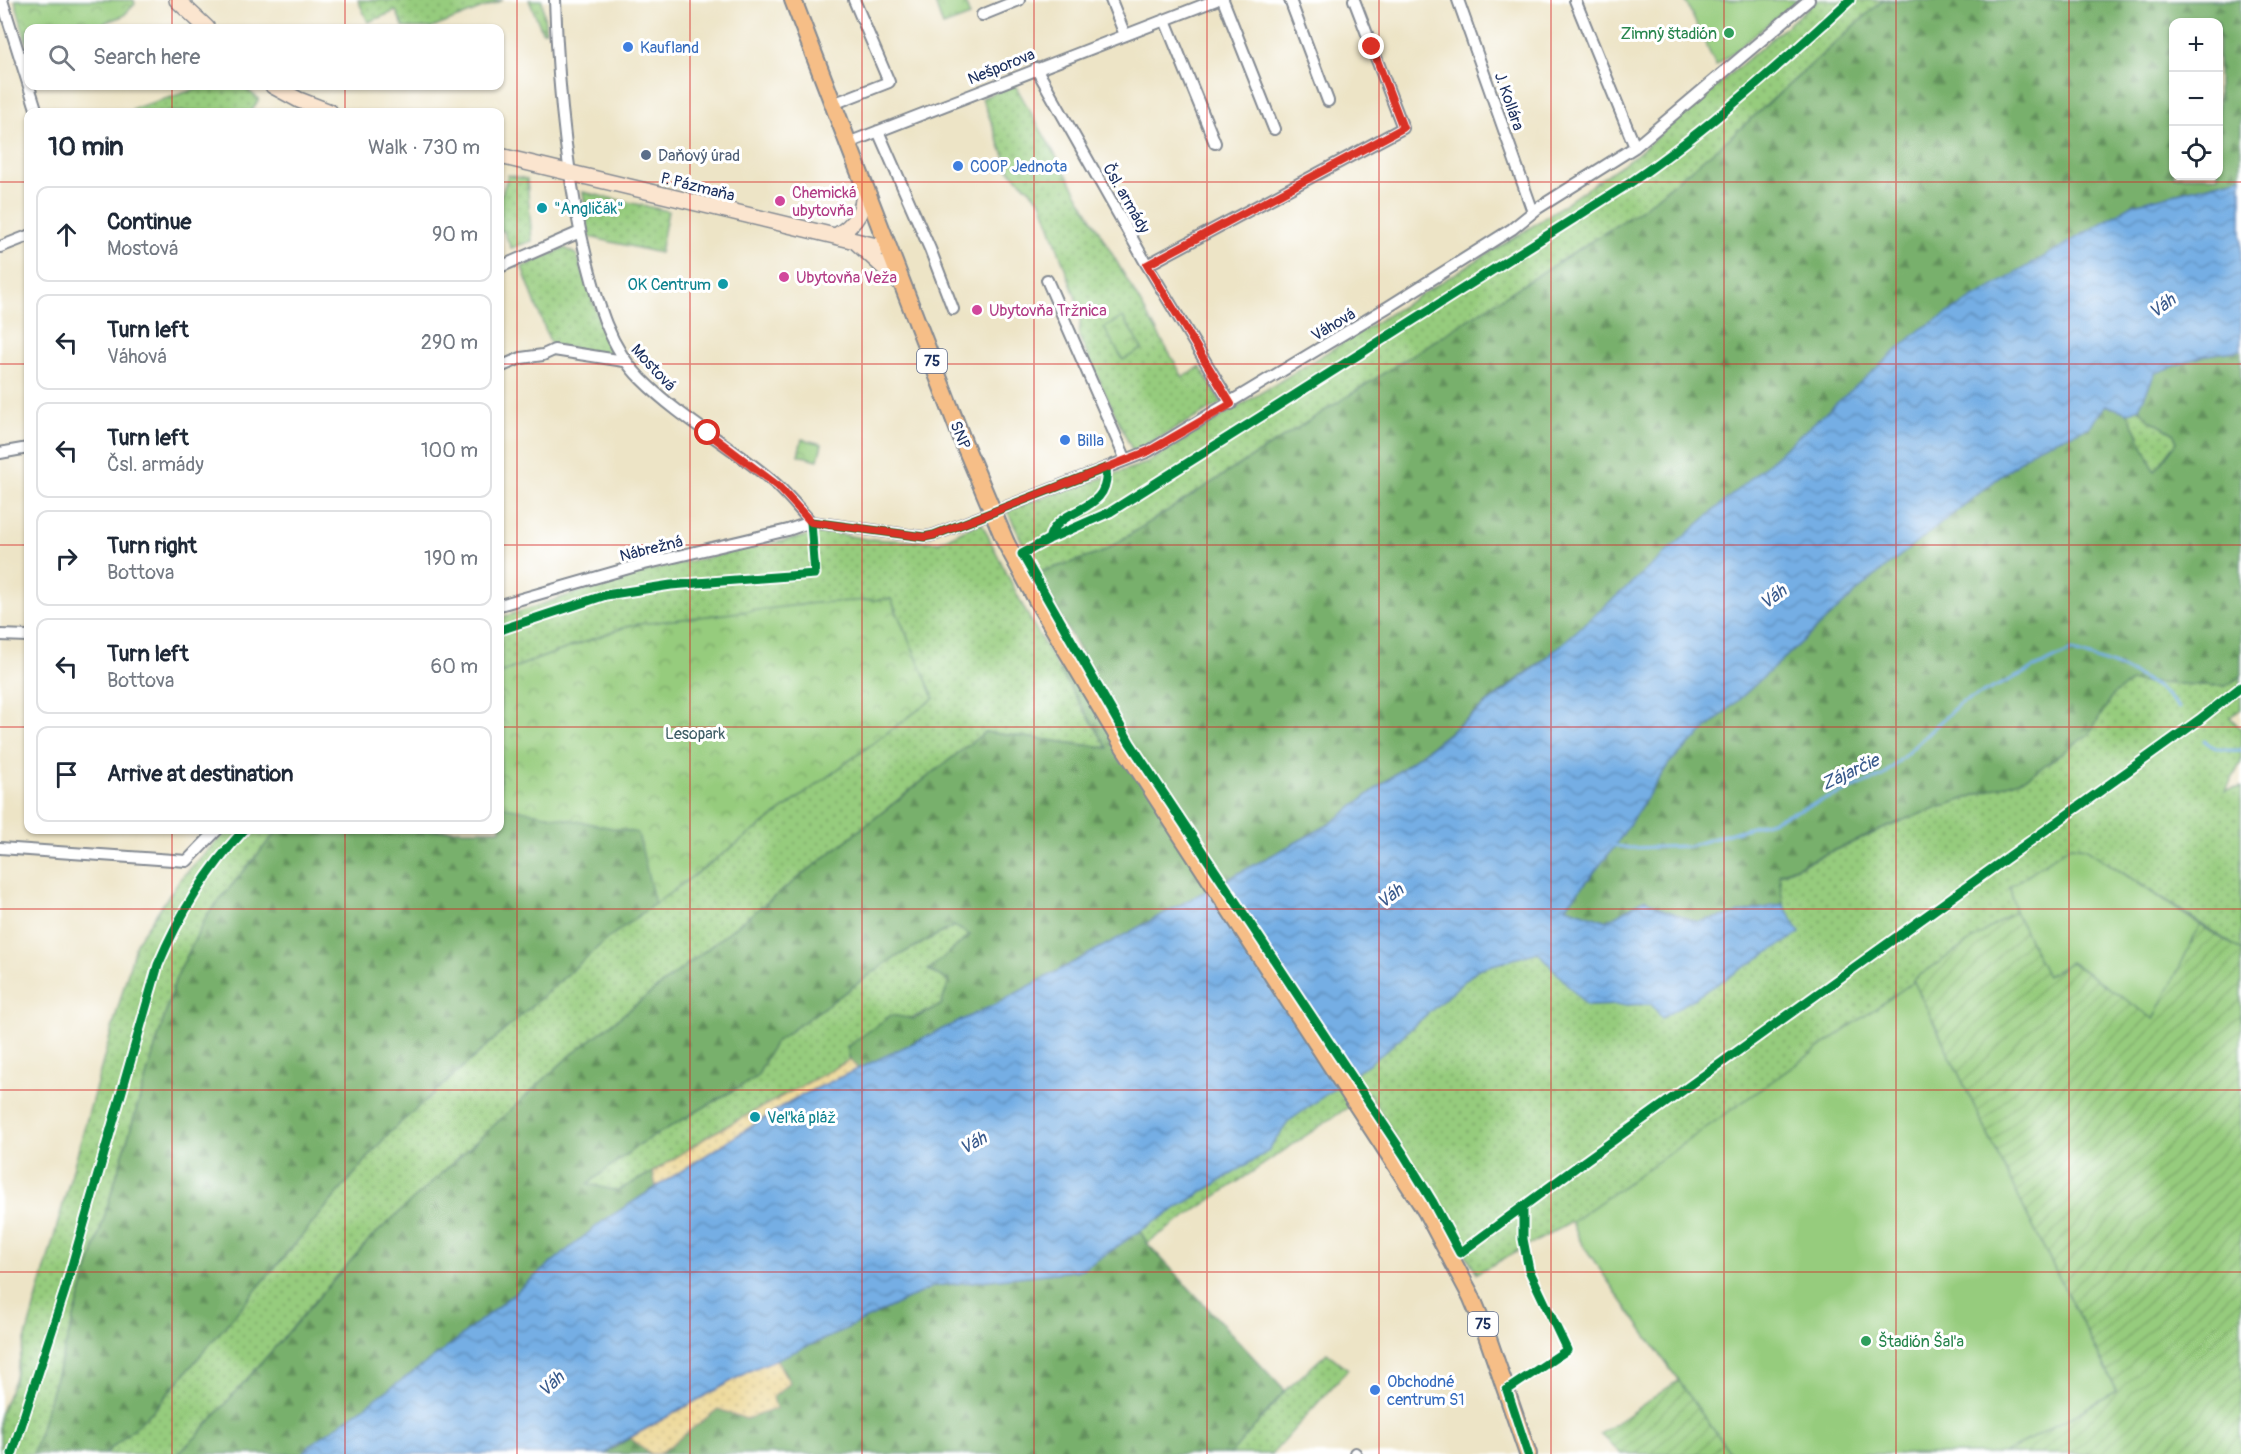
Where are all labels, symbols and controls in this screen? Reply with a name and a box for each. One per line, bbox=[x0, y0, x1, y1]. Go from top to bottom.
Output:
map controls bbox=[2169, 18, 2223, 180]
button: + bbox=[2169, 18, 2223, 72]
search box bbox=[24, 24, 504, 90]
place label: Zimný štadión bbox=[1621, 24, 1717, 44]
marker: Zimný štadión bbox=[1722, 26, 1736, 40]
route end bbox=[1358, 33, 1384, 59]
place label: Kaufland bbox=[640, 38, 699, 58]
marker: Kaufland bbox=[621, 40, 635, 54]
icon: search bbox=[45, 41, 78, 74]
text: Search here bbox=[93, 43, 200, 71]
street label: Nešporova bbox=[965, 44, 1038, 89]
street label: J. Kollára bbox=[1490, 70, 1528, 133]
button: − bbox=[2169, 72, 2223, 126]
button: locate bbox=[2169, 126, 2223, 180]
text: 10 min bbox=[48, 131, 124, 163]
text: Walk · 730 m bbox=[368, 135, 480, 160]
place label: Daňový úrad bbox=[658, 146, 740, 166]
marker: Daňový úrad bbox=[639, 148, 653, 162]
place label: COOP Jednota bbox=[970, 157, 1067, 177]
marker: COOP Jednota bbox=[951, 159, 965, 173]
street label: Čsl. armády bbox=[1098, 160, 1154, 237]
street label: P. Pázmaňa bbox=[659, 168, 737, 206]
place label: Chemická ubytovňa bbox=[792, 183, 856, 221]
marker: Chemická ubytovňa bbox=[773, 194, 787, 208]
place label: "Angličák" bbox=[554, 199, 624, 219]
marker: "Angličák" bbox=[535, 201, 549, 215]
text: Continue bbox=[107, 208, 191, 236]
icon: ahead bbox=[50, 218, 83, 251]
text: 90 m bbox=[432, 222, 478, 247]
text: Mostová bbox=[107, 236, 178, 261]
place label: Ubytovňa Veža bbox=[796, 268, 897, 288]
marker: Ubytovňa Veža bbox=[777, 270, 791, 284]
place label: OK Centrum bbox=[627, 275, 711, 295]
marker: OK Centrum bbox=[716, 277, 730, 291]
water label: Váh bbox=[2144, 288, 2181, 324]
place label: Ubytovňa Tržnica bbox=[989, 301, 1107, 321]
marker: Ubytovňa Tržnica bbox=[970, 303, 984, 317]
street label: Váhová bbox=[1308, 304, 1359, 346]
text: Turn left bbox=[107, 316, 189, 344]
icon: left bbox=[50, 326, 83, 359]
text: 290 m bbox=[421, 330, 478, 355]
street label: Mostová bbox=[627, 340, 680, 395]
text: Váhová bbox=[107, 344, 167, 369]
road number: 75 bbox=[917, 349, 947, 373]
street label: SNP bbox=[945, 418, 975, 453]
route start bbox=[694, 419, 720, 445]
text: Turn left bbox=[107, 424, 189, 452]
place label: Billa bbox=[1077, 431, 1104, 451]
marker: Billa bbox=[1058, 433, 1072, 447]
icon: left bbox=[50, 434, 83, 467]
text: 100 m bbox=[421, 438, 478, 463]
text: Čsl. armády bbox=[107, 452, 204, 477]
street label: Nábrežná bbox=[618, 531, 685, 566]
text: Turn right bbox=[107, 532, 197, 560]
icon: right bbox=[50, 542, 83, 575]
text: 190 m bbox=[424, 546, 478, 571]
text: Bottova bbox=[107, 560, 174, 585]
water label: Váh bbox=[1755, 579, 1792, 615]
text: Turn left bbox=[107, 640, 189, 668]
icon: left bbox=[50, 650, 83, 683]
text: 60 m bbox=[431, 654, 478, 679]
text: Bottova bbox=[107, 668, 174, 693]
park label: Lesopark bbox=[665, 724, 725, 744]
water label: Zájarčie bbox=[1818, 748, 1885, 796]
icon: arrive bbox=[50, 758, 83, 791]
text: Arrive at destination bbox=[107, 760, 293, 788]
water label: Váh bbox=[1372, 878, 1409, 914]
place label: Veľká pláž bbox=[767, 1108, 836, 1128]
marker: Veľká pláž bbox=[748, 1110, 762, 1124]
water label: Váh bbox=[956, 1126, 992, 1160]
road number: 75 bbox=[1468, 1312, 1498, 1336]
place label: Štadión Šaľa bbox=[1878, 1331, 1964, 1352]
marker: Štadión Šaľa bbox=[1859, 1334, 1873, 1348]
water label: Váh bbox=[533, 1365, 570, 1402]
place label: Obchodné centrum S1 bbox=[1387, 1372, 1465, 1410]
marker: Obchodné centrum S1 bbox=[1368, 1383, 1382, 1397]

